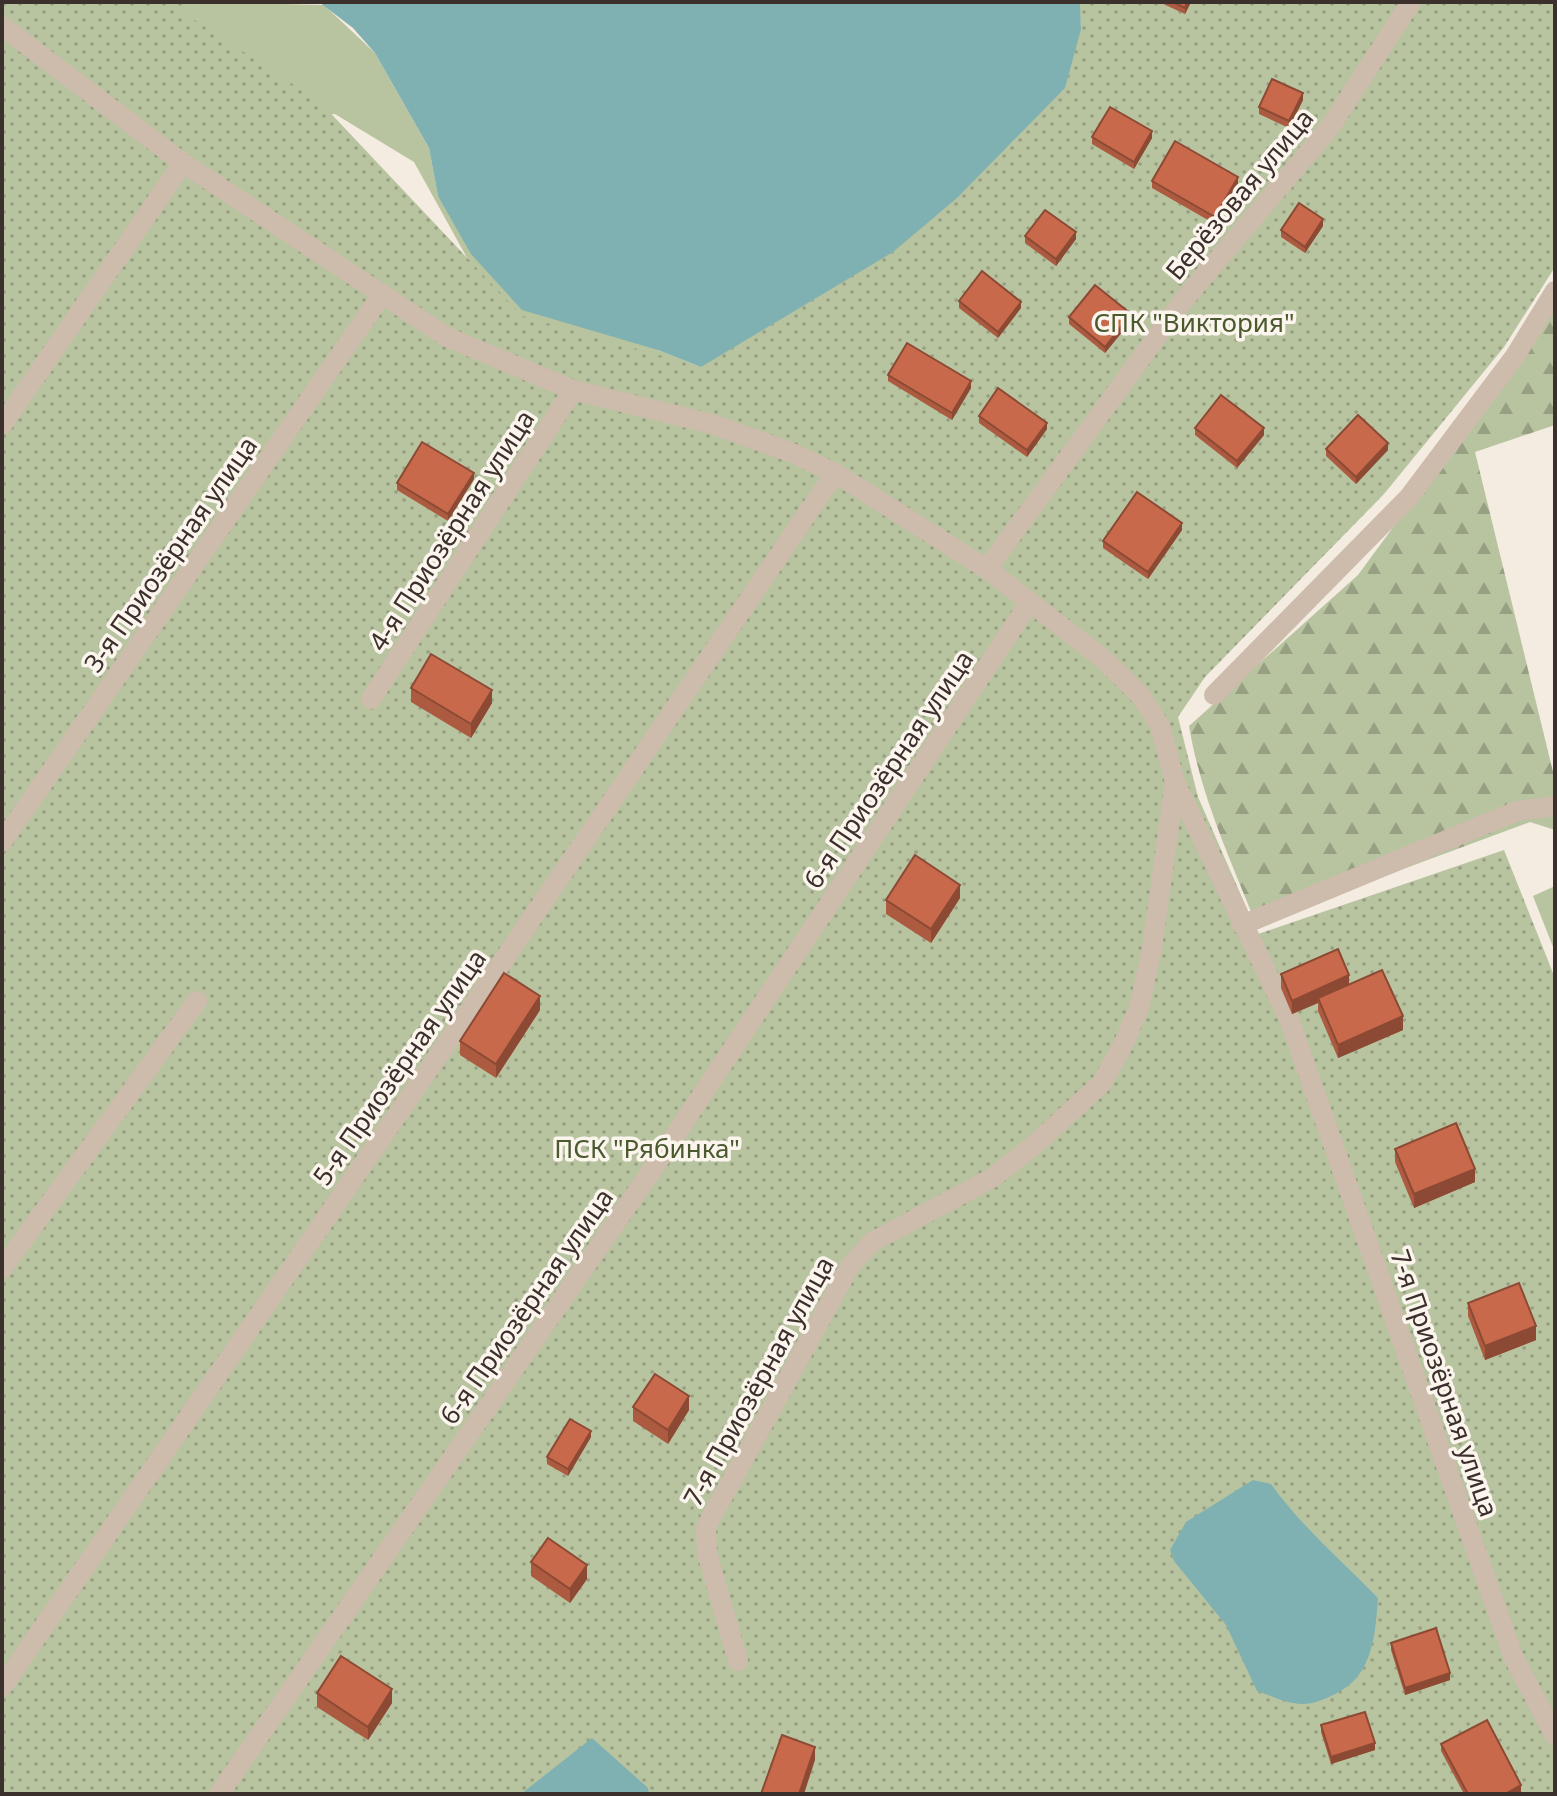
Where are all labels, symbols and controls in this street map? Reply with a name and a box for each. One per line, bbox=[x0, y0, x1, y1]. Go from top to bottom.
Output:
street label: Берёзовая улица bbox=[1157, 101, 1321, 287]
park label: СПК "Виктория" bbox=[1093, 304, 1295, 340]
street label: 4-я Приозёрная улица bbox=[360, 403, 542, 657]
street label: 3-я Приозёрная улица bbox=[75, 429, 265, 679]
street label: 6-я Приозёрная улица bbox=[795, 643, 981, 895]
street label: 5-я Приозёрная улица bbox=[304, 942, 494, 1192]
park label: ПСК "Рябинка" bbox=[554, 1130, 740, 1166]
street label: 6-я Приозёрная улица bbox=[431, 1181, 621, 1431]
street label: 7-я Приозёрная улица bbox=[1382, 1245, 1508, 1521]
street label: 7-я Приозёрная улица bbox=[674, 1250, 842, 1512]

